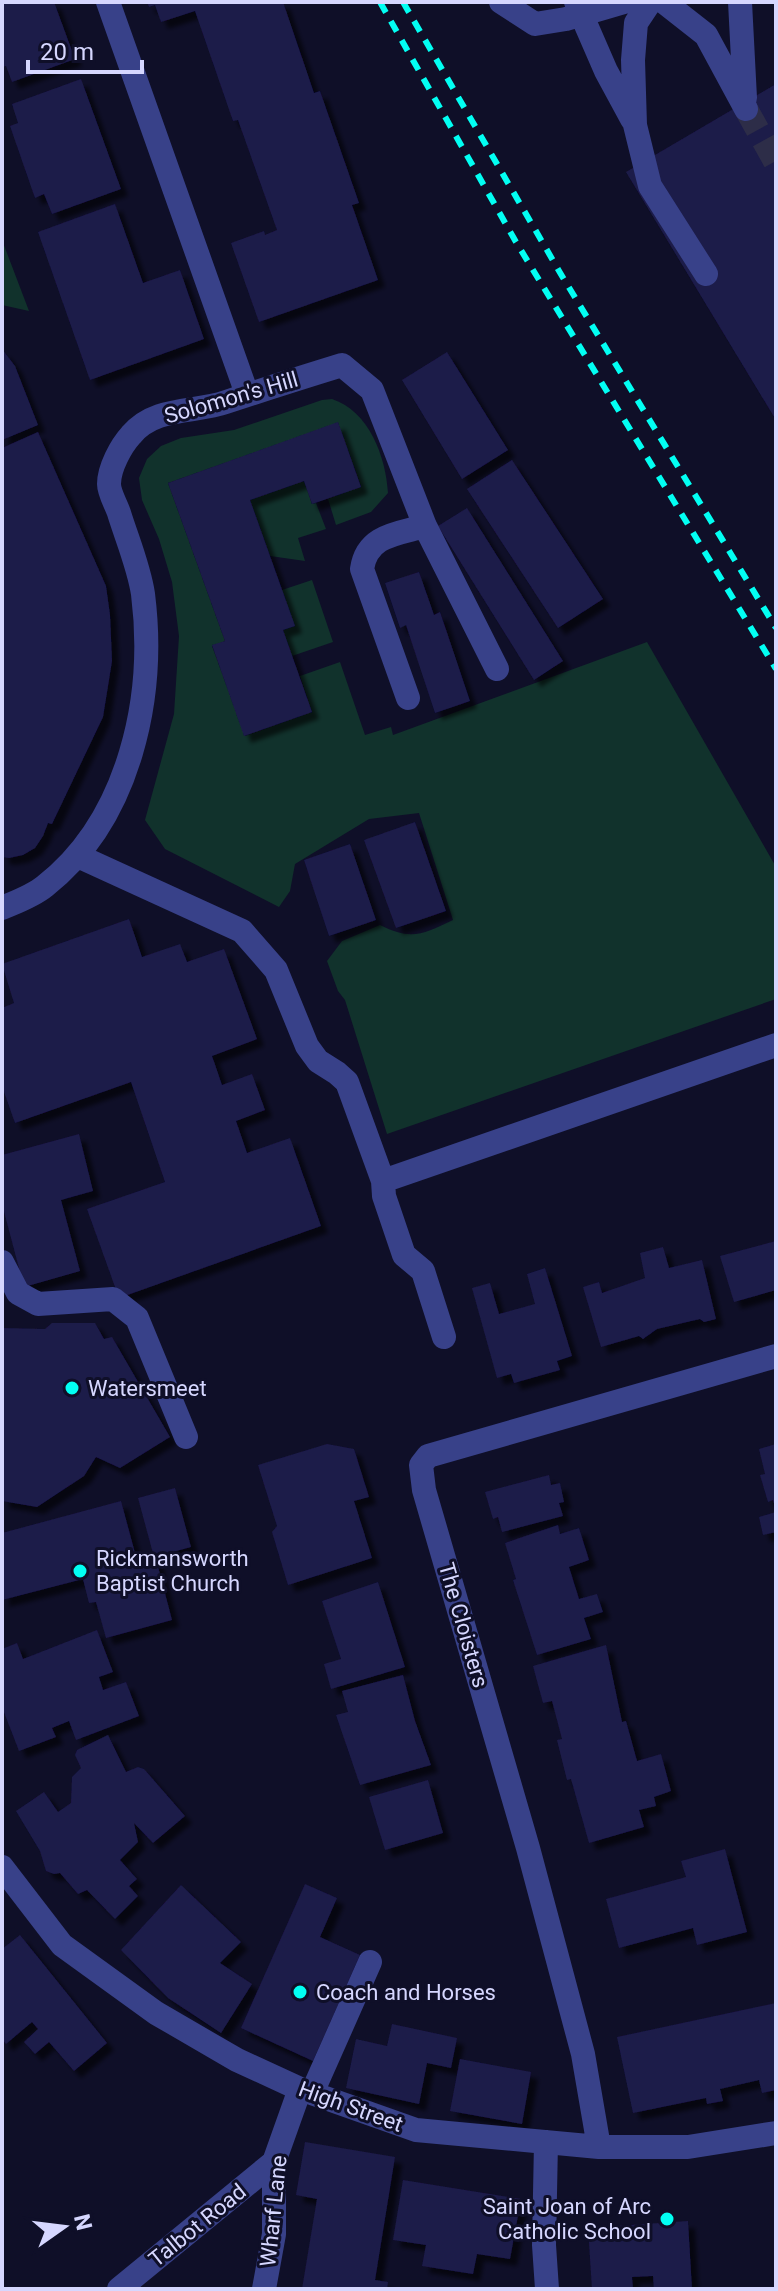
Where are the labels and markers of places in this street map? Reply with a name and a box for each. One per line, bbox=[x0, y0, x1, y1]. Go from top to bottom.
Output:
place label: Watersmeet bbox=[88, 1376, 207, 1401]
marker: Watersmeet bbox=[63, 1379, 81, 1397]
place label: Rickmansworth Baptist Church bbox=[96, 1546, 249, 1596]
marker: Rickmansworth Baptist Church bbox=[71, 1562, 89, 1580]
place label: Coach and Horses bbox=[316, 1980, 496, 2005]
marker: Coach and Horses bbox=[291, 1983, 309, 2001]
place label: Saint Joan of Arc Catholic School bbox=[483, 2194, 651, 2244]
marker: Saint Joan of Arc Catholic School bbox=[658, 2210, 676, 2228]

